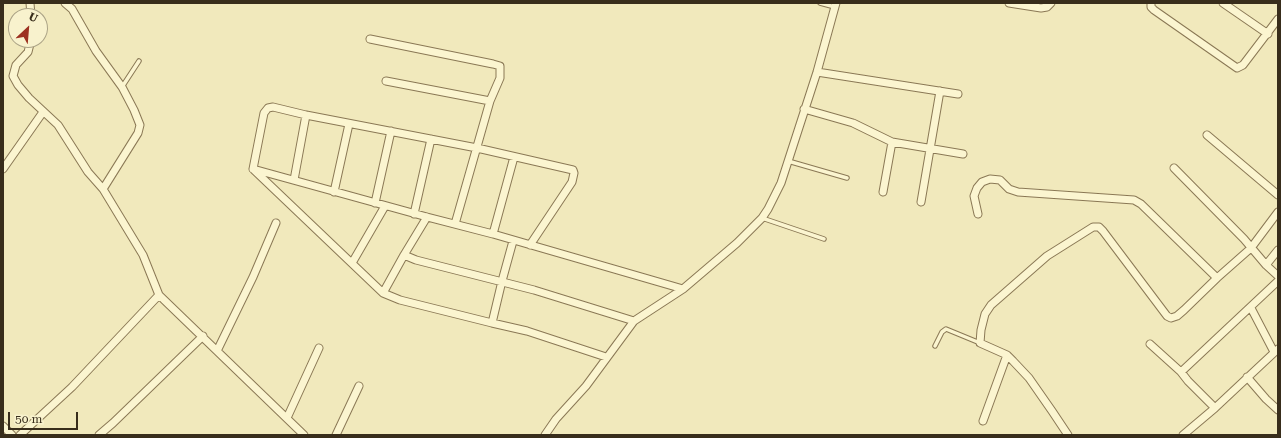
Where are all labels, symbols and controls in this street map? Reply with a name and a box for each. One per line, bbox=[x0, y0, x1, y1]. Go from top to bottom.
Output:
north arrow bbox=[8, 8, 48, 48]
text: U bbox=[26, 10, 40, 25]
scale bar bbox=[10, 404, 80, 430]
text: 50 m bbox=[15, 412, 42, 426]

